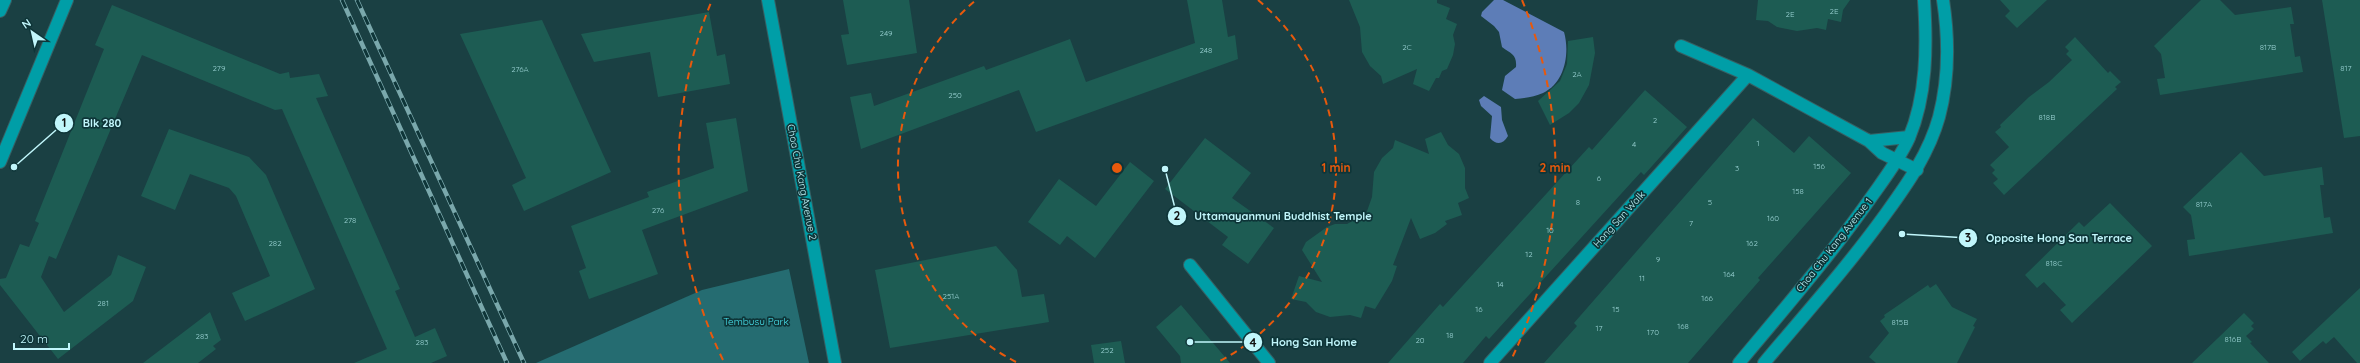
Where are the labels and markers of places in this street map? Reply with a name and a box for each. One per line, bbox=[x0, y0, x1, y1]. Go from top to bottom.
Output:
callout: Blk 280 bbox=[54, 111, 129, 134]
centre of rings bbox=[1110, 161, 1124, 175]
callout: Uttamayanmuni Buddhist Temple bbox=[1167, 204, 1380, 227]
callout: Opposite Hong San Terrace bbox=[1958, 227, 2140, 250]
callout: Hong San Home bbox=[1243, 331, 1365, 354]

